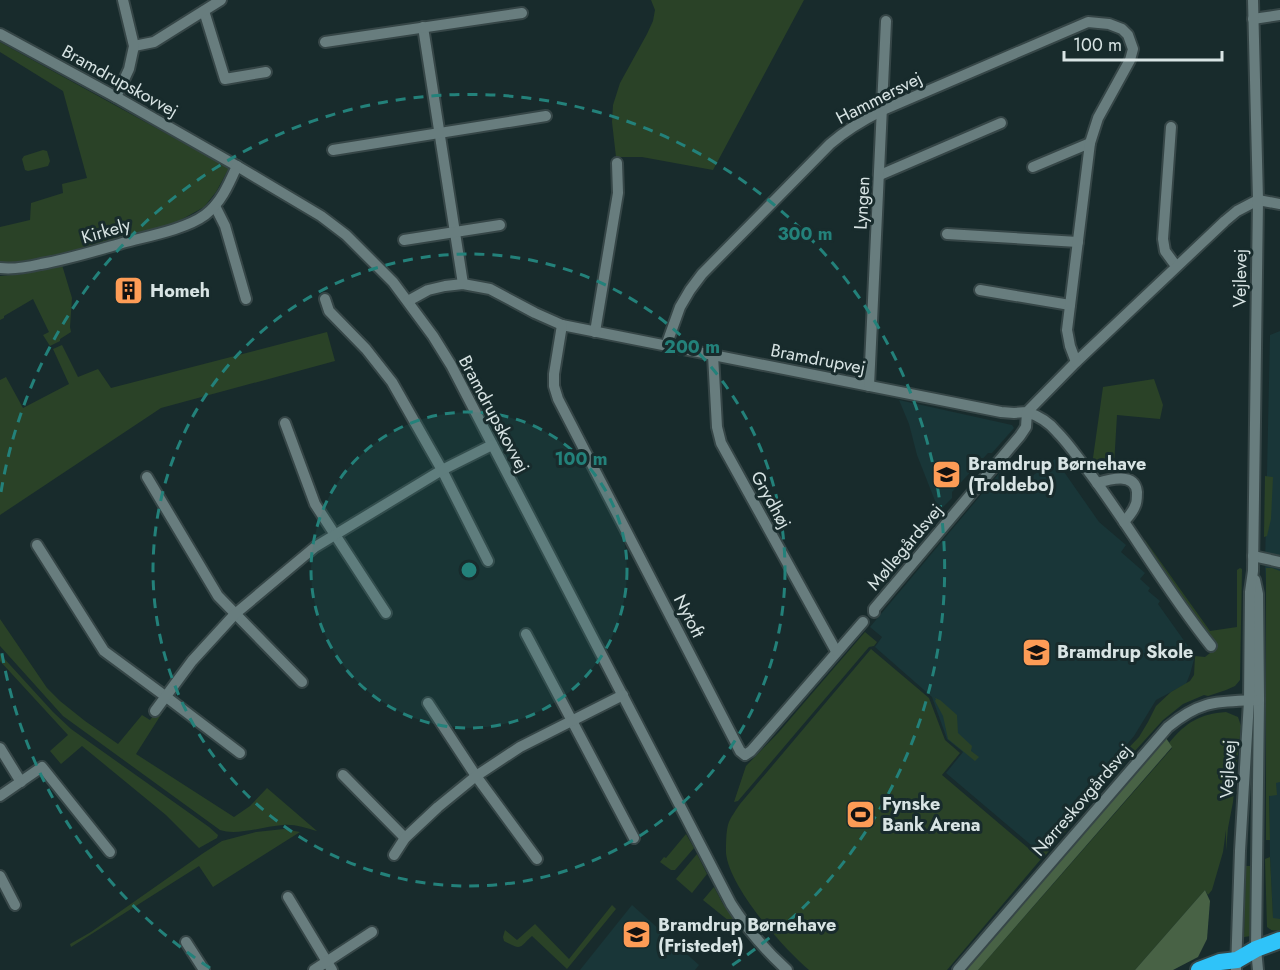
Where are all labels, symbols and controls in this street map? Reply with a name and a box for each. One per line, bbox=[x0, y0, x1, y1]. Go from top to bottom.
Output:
scale bar bbox=[1064, 24, 1222, 62]
text: 100 m bbox=[1073, 32, 1122, 58]
street label: Bramdrupskovvej bbox=[57, 38, 183, 124]
street label: Hammersvej bbox=[831, 65, 927, 131]
street label: Lyngen bbox=[848, 176, 876, 230]
street label: Kirkely bbox=[78, 212, 134, 250]
text: 300 m bbox=[777, 221, 833, 247]
street label: Vejlevej bbox=[1226, 248, 1254, 308]
building icon: Homeh bbox=[113, 275, 145, 307]
place label: Homeh bbox=[150, 278, 210, 304]
text: 200 m bbox=[664, 334, 720, 360]
street label: Bramdrupvej bbox=[768, 337, 868, 381]
street label: Bramdrupskovvej bbox=[452, 351, 536, 477]
text: 100 m bbox=[554, 446, 608, 472]
place label: Bramdrup Børnehave (Troldebo) bbox=[968, 451, 1146, 498]
school or university icon: Bramdrup Børnehave (Troldebo) bbox=[931, 458, 963, 490]
street label: Grydhøj bbox=[744, 466, 798, 534]
street label: Møllegårdsvej bbox=[861, 498, 949, 596]
centre of rings bbox=[459, 560, 479, 580]
street label: Nytoft bbox=[667, 590, 711, 643]
school or university icon: Bramdrup Skole bbox=[1020, 636, 1052, 668]
place label: Bramdrup Skole bbox=[1057, 639, 1193, 665]
street label: Nørreskovgårdsvej bbox=[1026, 738, 1138, 862]
street label: Vejlevej bbox=[1213, 739, 1243, 799]
place label: Fynske Bank Arena bbox=[882, 791, 981, 838]
sports icon: Fynske Bank Arena bbox=[845, 798, 877, 830]
place label: Bramdrup Børnehave (Fristedet) bbox=[658, 912, 836, 959]
school or university icon: Bramdrup Børnehave (Fristedet) bbox=[621, 919, 653, 951]

